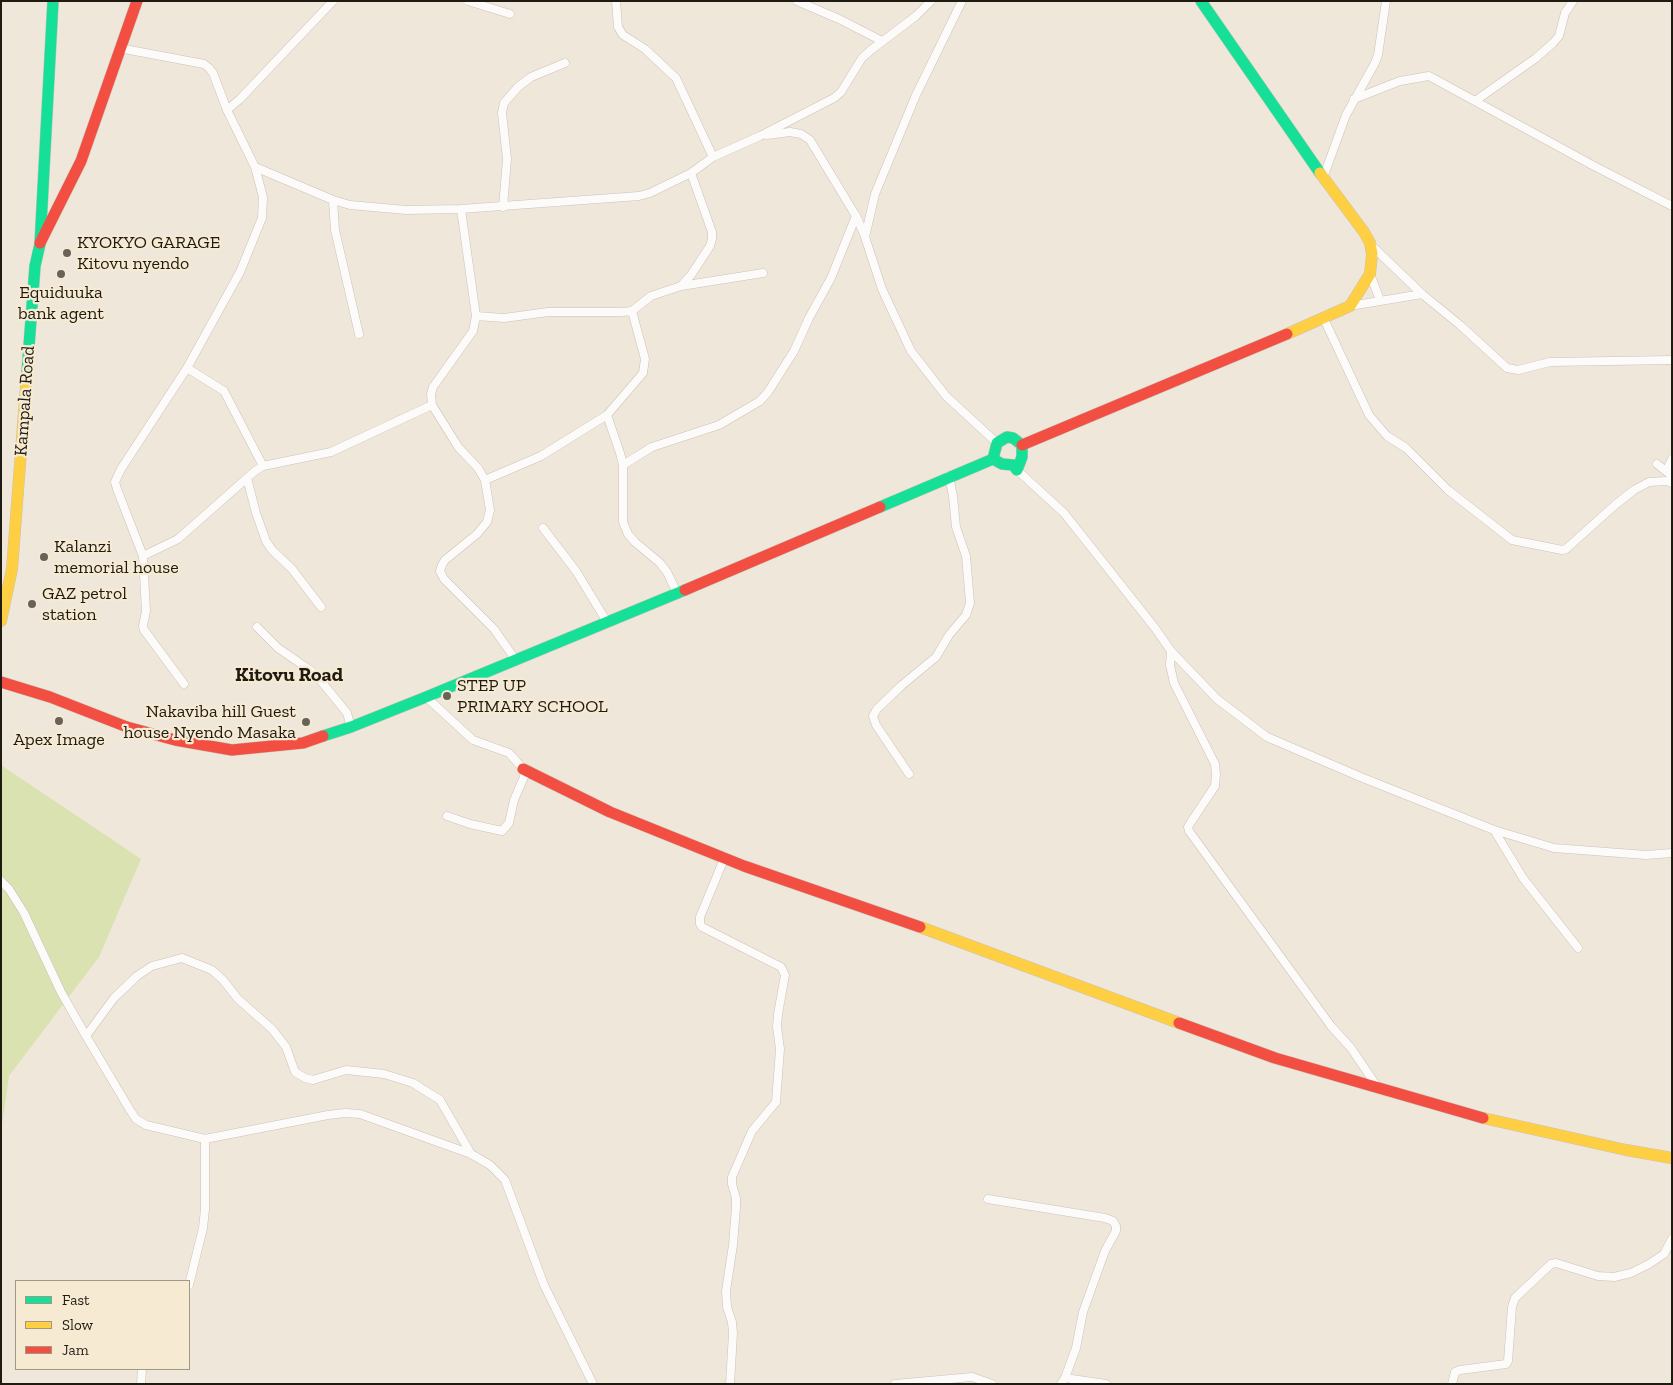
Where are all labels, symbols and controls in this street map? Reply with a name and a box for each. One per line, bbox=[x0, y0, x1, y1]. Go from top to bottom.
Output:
place label: KYOKYO GARAGE Kitovu nyendo bbox=[77, 232, 220, 274]
marker: KYOKYO GARAGE Kitovu nyendo bbox=[61, 247, 73, 259]
marker: Equiduuka bank agent bbox=[55, 268, 67, 280]
place label: Equiduuka bank agent bbox=[18, 282, 104, 324]
street label: Kampala Road bbox=[10, 345, 40, 457]
place label: Kalanzi memorial house bbox=[54, 536, 179, 578]
marker: Kalanzi memorial house bbox=[38, 551, 50, 563]
place label: GAZ petrol station bbox=[42, 583, 127, 626]
marker: GAZ petrol station bbox=[26, 598, 38, 610]
district label: Kitovu Road bbox=[235, 663, 343, 687]
place label: STEP UP PRIMARY SCHOOL bbox=[457, 675, 608, 718]
marker: STEP UP PRIMARY SCHOOL bbox=[441, 690, 453, 702]
place label: Nakaviba hill Guest house Nyendo Masaka bbox=[123, 701, 296, 744]
marker: Apex Image bbox=[53, 715, 65, 727]
marker: Nakaviba hill Guest house Nyendo Masaka bbox=[300, 716, 312, 728]
place label: Apex Image bbox=[13, 729, 105, 751]
legend bbox=[15, 1280, 190, 1370]
text: Fast bbox=[62, 1291, 90, 1309]
text: Slow bbox=[62, 1316, 93, 1334]
text: Jam bbox=[62, 1341, 89, 1359]

